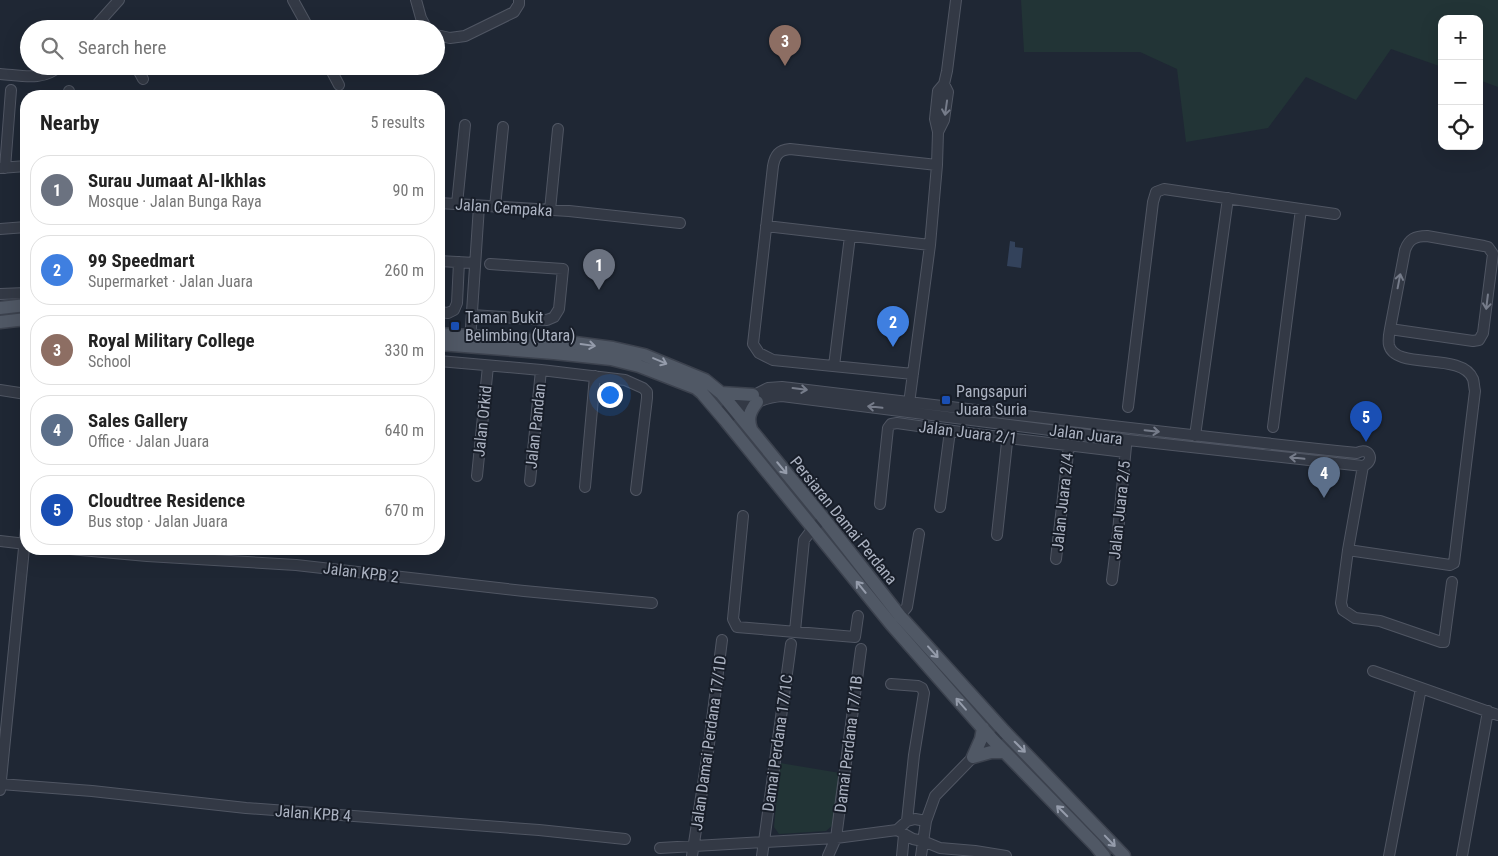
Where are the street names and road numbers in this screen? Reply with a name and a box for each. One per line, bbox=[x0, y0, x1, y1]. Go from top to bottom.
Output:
street label: Jalan Cempaka bbox=[455, 195, 553, 220]
street label: Jalan Pandan bbox=[522, 382, 549, 470]
street label: Jalan Orkid bbox=[469, 385, 496, 458]
street label: Jalan Juara 2/1 bbox=[918, 417, 1018, 448]
street label: Jalan Juara bbox=[1048, 421, 1124, 448]
street label: Persiaran Damai Perdana bbox=[786, 452, 901, 588]
street label: Jalan Juara 2/4 bbox=[1048, 452, 1077, 552]
street label: Jalan Juara 2/5 bbox=[1105, 460, 1134, 560]
street label: Jalan KPB 2 bbox=[322, 558, 400, 587]
street label: Jalan Damai Perdana 17/1D bbox=[687, 654, 730, 832]
street label: Damai Perdana 17/1C bbox=[758, 673, 797, 813]
street label: Damai Perdana 17/1B bbox=[831, 674, 866, 814]
street label: Jalan KPB 4 bbox=[274, 801, 352, 826]

